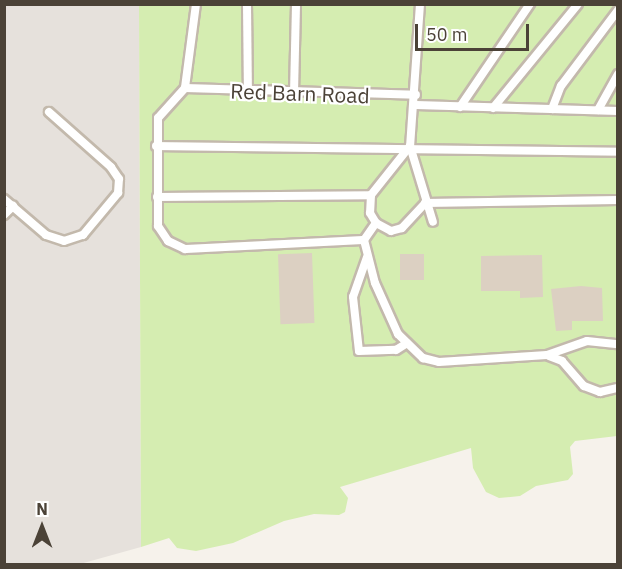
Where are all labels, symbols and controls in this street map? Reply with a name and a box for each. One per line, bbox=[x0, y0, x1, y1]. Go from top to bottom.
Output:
scale bar bbox=[418, 12, 532, 50]
text: 50 m bbox=[426, 23, 468, 46]
street label: Red Barn Road bbox=[230, 78, 370, 108]
north arrow bbox=[12, 497, 72, 557]
text: N bbox=[36, 499, 48, 519]

